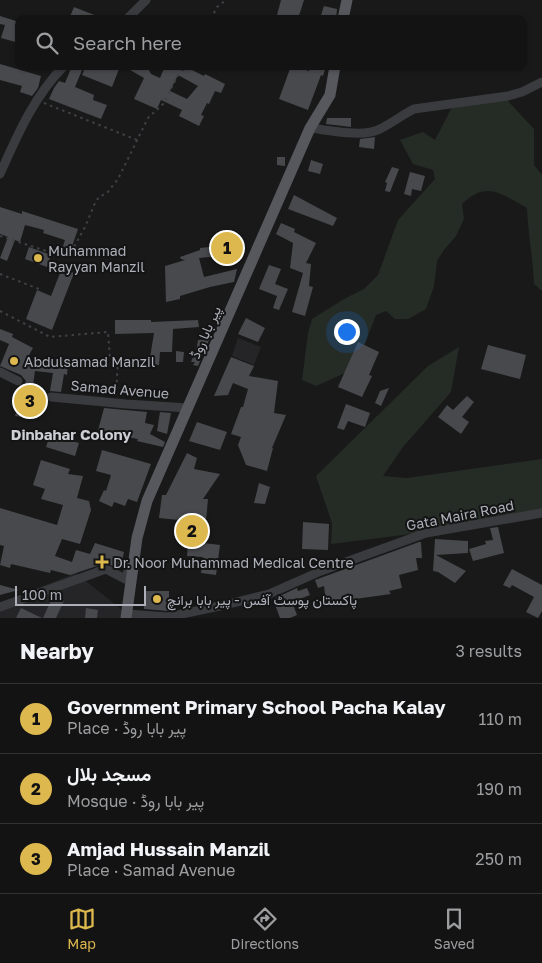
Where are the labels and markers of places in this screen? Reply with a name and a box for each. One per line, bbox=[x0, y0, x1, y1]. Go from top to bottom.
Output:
pin: 1 bbox=[211, 229, 243, 267]
place label: Muhammad Rayyan Manzil bbox=[48, 242, 145, 275]
marker: Muhammad Rayyan Manzil bbox=[32, 252, 44, 264]
place label: Abdulsamad Manzil bbox=[24, 353, 155, 370]
marker: Abdulsamad Manzil bbox=[8, 355, 20, 367]
pin: 3 bbox=[14, 382, 46, 420]
pin: 2 bbox=[176, 512, 208, 550]
place label: Dr. Noor Muhammad Medical Centre bbox=[113, 554, 354, 571]
marker: Dr. Noor Muhammad Medical Centre bbox=[95, 555, 109, 569]
place label: پاکستان پوسٹ آفس - پیر بابا برانچ bbox=[167, 591, 357, 611]
marker: پاکستان پوسٹ آفس - پیر بابا برانچ bbox=[151, 593, 163, 605]

